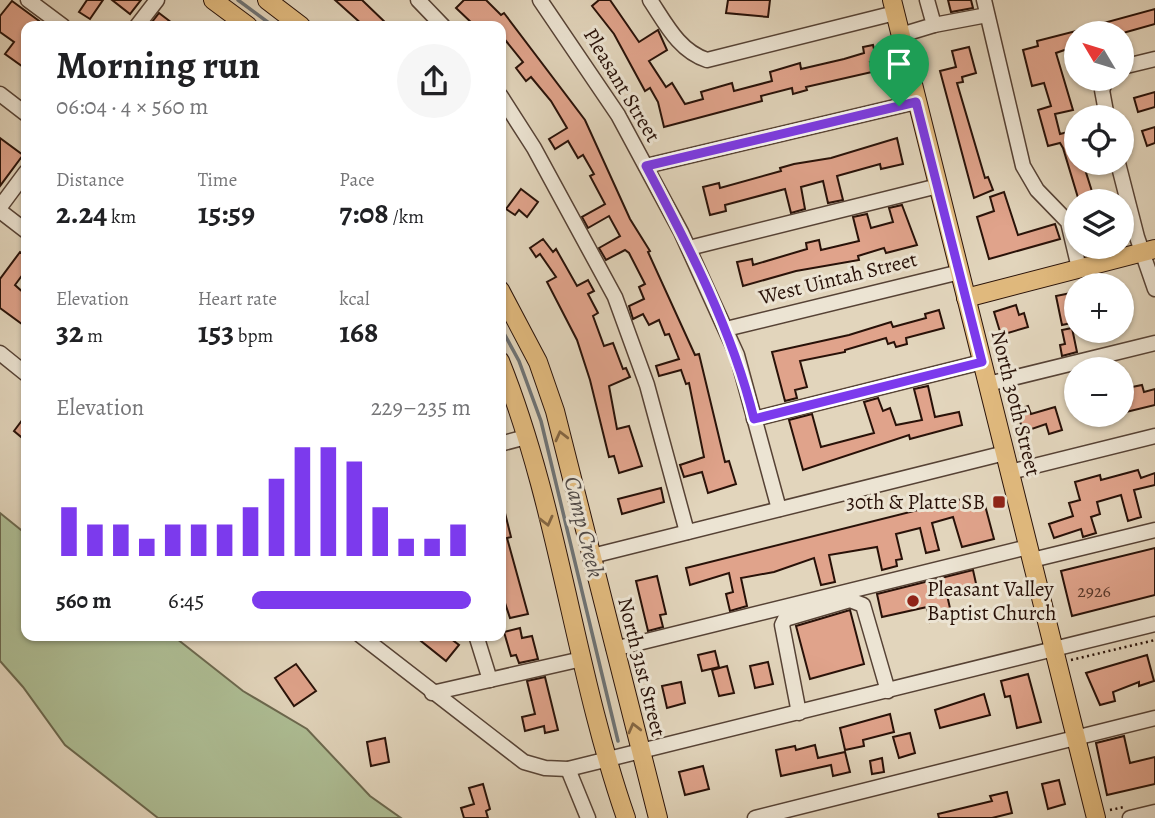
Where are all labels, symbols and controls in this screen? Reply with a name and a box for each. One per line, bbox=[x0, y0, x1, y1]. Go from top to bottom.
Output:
north arrow bbox=[1064, 21, 1134, 91]
map controls bbox=[1064, 21, 1134, 427]
street label: Pleasant Street bbox=[577, 23, 667, 147]
pin bbox=[869, 34, 929, 106]
text: Morning run bbox=[56, 39, 260, 91]
button: share bbox=[397, 44, 471, 118]
icon: arrive bbox=[880, 45, 918, 83]
text: 06:04 · 4 × 560 m bbox=[56, 91, 208, 122]
button: locate bbox=[1064, 105, 1134, 175]
text: Distance bbox=[56, 167, 124, 193]
text: Time bbox=[198, 167, 237, 193]
text: Pace bbox=[339, 167, 375, 193]
button: layers bbox=[1064, 189, 1134, 259]
text: 2.24 bbox=[56, 193, 107, 233]
text: 15:59 bbox=[198, 193, 255, 233]
text: 7:08 bbox=[339, 193, 389, 233]
text: km bbox=[107, 204, 136, 230]
text: /km bbox=[389, 204, 424, 230]
street label: West Uintah Street bbox=[755, 245, 920, 311]
button: + bbox=[1064, 273, 1134, 343]
text: Elevation bbox=[56, 286, 129, 312]
text: Heart rate bbox=[198, 286, 277, 312]
text: kcal bbox=[339, 286, 370, 312]
text: 32 bbox=[56, 312, 83, 352]
text: 153 bbox=[198, 312, 234, 352]
text: 168 bbox=[339, 312, 378, 352]
text: m bbox=[83, 323, 103, 349]
text: bpm bbox=[234, 323, 273, 349]
street label: North 30th Street bbox=[984, 327, 1048, 479]
button: − bbox=[1064, 357, 1134, 427]
text: Elevation bbox=[56, 392, 144, 423]
text: 229–235 m bbox=[371, 392, 471, 423]
one-way arrow bbox=[555, 430, 569, 442]
water label: Camp Creek bbox=[556, 473, 612, 581]
place label: 30th & Platte SB bbox=[846, 488, 985, 516]
marker: 30th & Platte SB bbox=[991, 494, 1007, 510]
one-way arrow bbox=[539, 514, 553, 526]
place label: Pleasant Valley Baptist Church bbox=[927, 575, 1056, 627]
house number: 2926 bbox=[1077, 579, 1111, 603]
text: 560 m bbox=[56, 585, 111, 616]
text: 6:45 bbox=[168, 585, 204, 616]
marker: Pleasant Valley Baptist Church bbox=[905, 593, 921, 609]
street label: North 31st Street bbox=[611, 594, 673, 740]
one-way arrow bbox=[628, 722, 642, 734]

